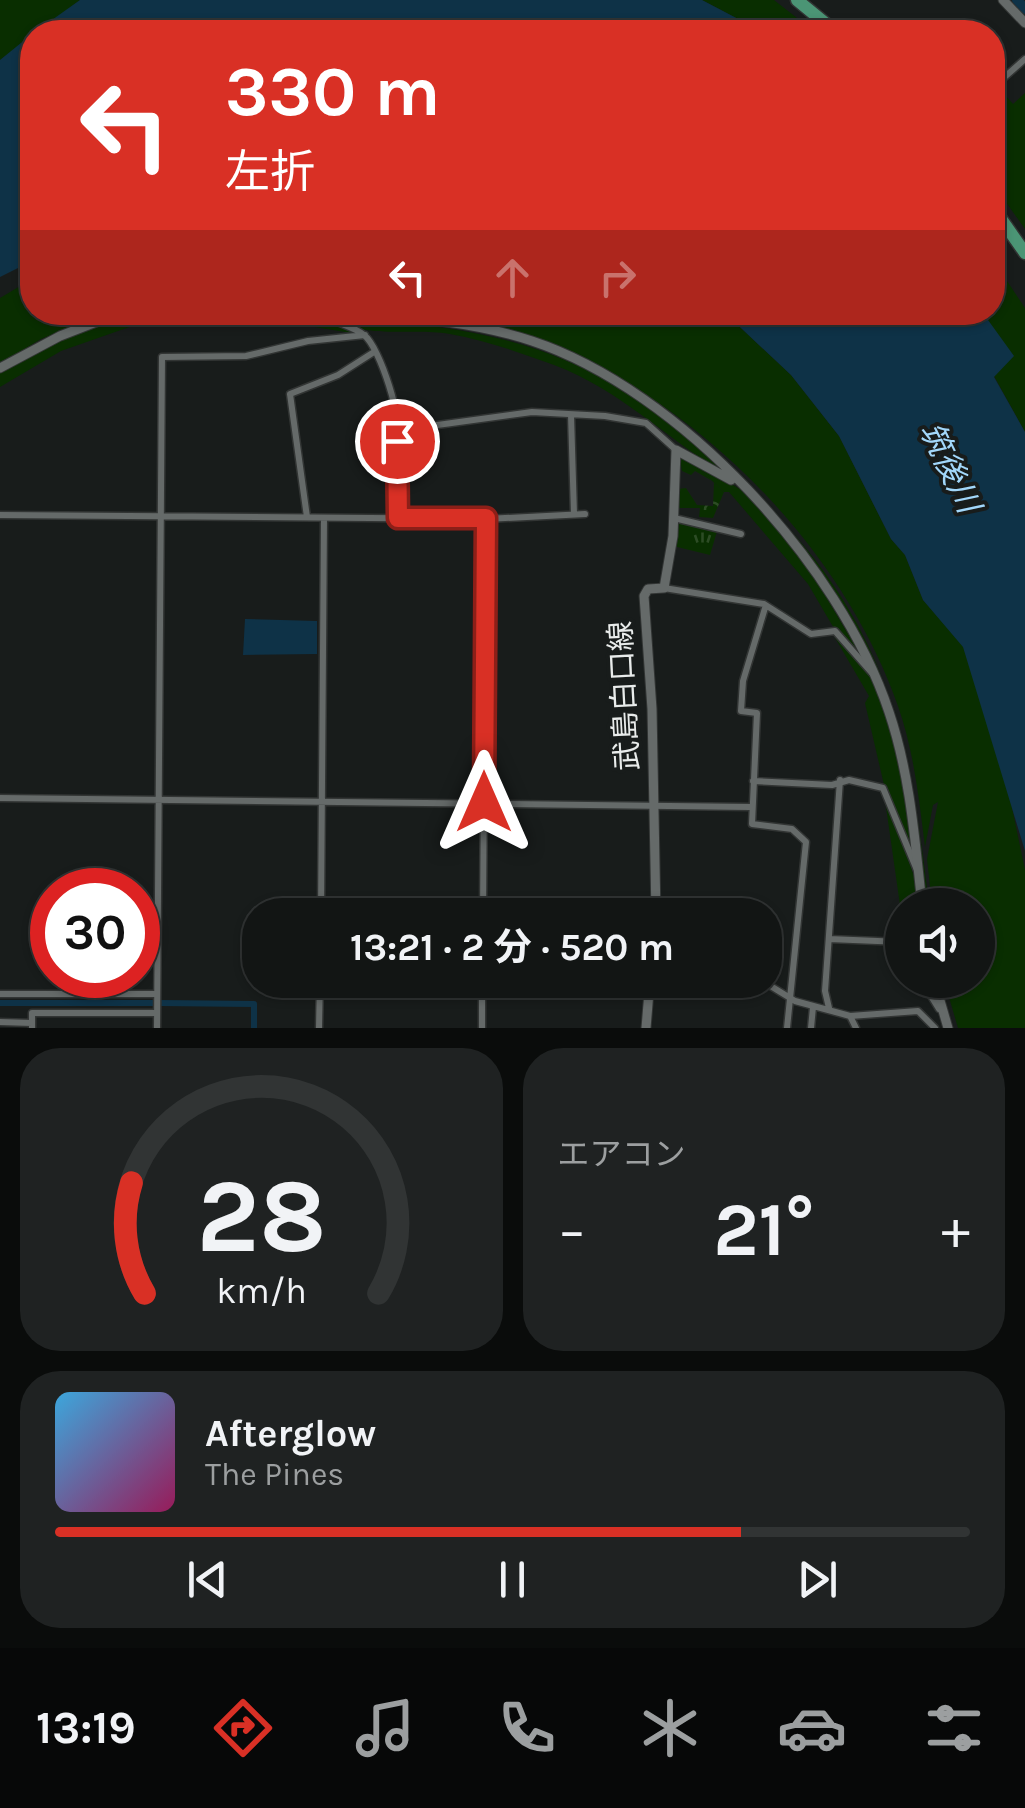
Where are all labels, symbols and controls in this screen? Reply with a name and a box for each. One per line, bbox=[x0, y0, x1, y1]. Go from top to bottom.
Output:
text: 330 m bbox=[225, 51, 441, 133]
icon: left bbox=[60, 60, 190, 190]
text: 左折 bbox=[225, 146, 315, 198]
icon: left bbox=[380, 250, 435, 305]
icon: ahead bbox=[485, 250, 540, 305]
icon: right bbox=[590, 250, 645, 305]
pin bbox=[355, 399, 440, 484]
icon: arrive bbox=[370, 414, 425, 469]
water label: 筑後川 bbox=[912, 416, 989, 521]
street label: 武島白口線 bbox=[602, 620, 646, 772]
position arrow bbox=[432, 750, 536, 854]
speed limit sign: 30 bbox=[30, 868, 160, 998]
map controls bbox=[885, 888, 995, 998]
button: sound bbox=[885, 888, 995, 998]
text: 13:21 · 2 分 · 520 m bbox=[350, 925, 674, 970]
text: エアコン bbox=[558, 1136, 686, 1173]
text: 28 bbox=[196, 1156, 326, 1277]
text: 21° bbox=[713, 1186, 814, 1274]
text: − bbox=[558, 1198, 586, 1262]
text: + bbox=[941, 1198, 970, 1262]
text: km/h bbox=[216, 1270, 307, 1312]
text: Afterglow bbox=[205, 1411, 376, 1456]
text: The Pines bbox=[205, 1456, 344, 1493]
icon: previous bbox=[180, 1552, 235, 1607]
icon: pause bbox=[485, 1552, 540, 1607]
icon: next bbox=[790, 1552, 845, 1607]
icon: directions bbox=[208, 1693, 278, 1763]
icon: music bbox=[350, 1693, 420, 1763]
icon: phone bbox=[492, 1693, 562, 1763]
icon: climate bbox=[635, 1693, 705, 1763]
icon: car bbox=[777, 1693, 847, 1763]
icon: filters bbox=[919, 1693, 989, 1763]
text: 13:19 bbox=[36, 1702, 136, 1754]

